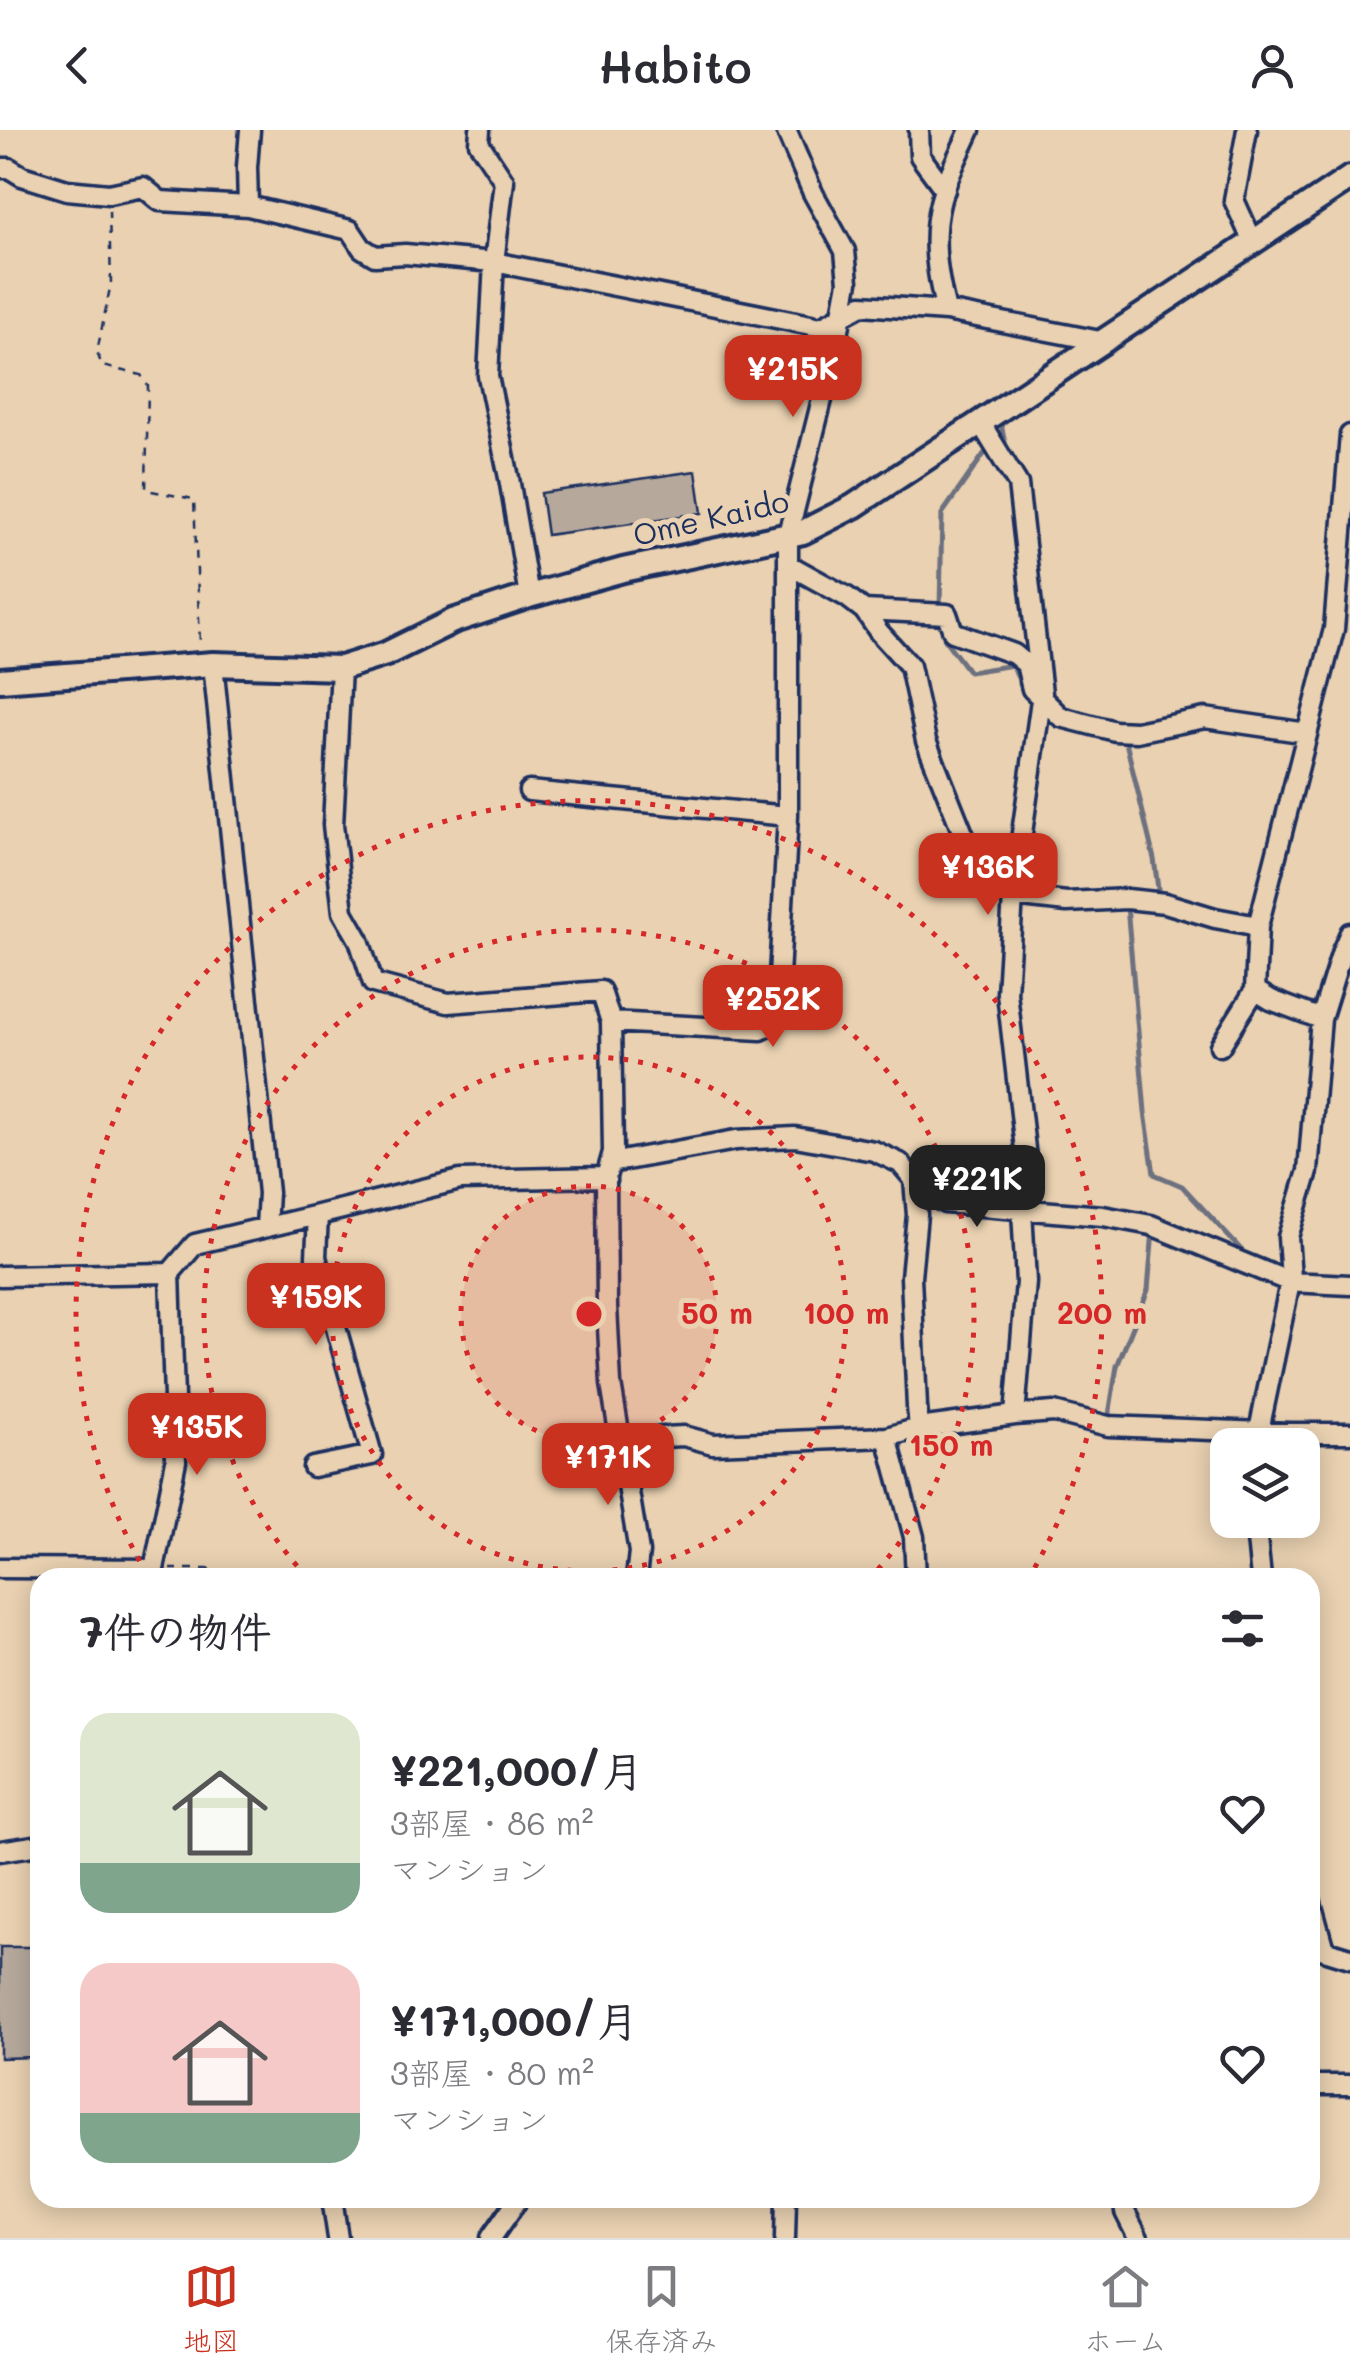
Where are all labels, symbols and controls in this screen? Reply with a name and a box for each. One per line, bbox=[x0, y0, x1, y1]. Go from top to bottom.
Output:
text: Habito bbox=[599, 36, 751, 94]
icon: back bbox=[50, 38, 105, 93]
icon: person bbox=[1245, 38, 1300, 93]
pin: ¥215K bbox=[723, 335, 863, 420]
text: ¥215K bbox=[747, 346, 839, 388]
street label: Ome Kaido bbox=[629, 480, 792, 554]
pin: ¥136K bbox=[918, 833, 1058, 918]
text: ¥136K bbox=[941, 844, 1035, 886]
pin: ¥252K bbox=[703, 965, 843, 1050]
text: ¥252K bbox=[725, 976, 821, 1018]
pin: ¥221K bbox=[907, 1145, 1047, 1230]
text: ¥221K bbox=[931, 1156, 1023, 1198]
pin: ¥159K bbox=[246, 1263, 386, 1348]
text: ¥159K bbox=[269, 1274, 363, 1316]
text: 50 m bbox=[681, 1292, 753, 1332]
text: 100 m bbox=[803, 1292, 889, 1332]
text: 200 m bbox=[1057, 1292, 1147, 1332]
centre of rings bbox=[571, 1296, 607, 1332]
pin: ¥135K bbox=[127, 1393, 267, 1478]
text: ¥135K bbox=[150, 1404, 244, 1446]
pin: ¥171K bbox=[538, 1423, 678, 1508]
text: 150 m bbox=[909, 1424, 993, 1464]
map controls bbox=[1210, 1428, 1320, 1538]
button: layers bbox=[1210, 1428, 1320, 1538]
text: ¥171K bbox=[564, 1434, 652, 1476]
icon: filters bbox=[1215, 1601, 1270, 1656]
text: 7件の物件 bbox=[80, 1603, 271, 1658]
text: ¥221,000/月 bbox=[390, 1742, 644, 1797]
icon: home bbox=[160, 1753, 280, 1873]
icon: heart bbox=[1215, 1786, 1270, 1841]
text: 3部屋 · 86 m² bbox=[390, 1801, 594, 1843]
text: マンション bbox=[390, 1847, 549, 1889]
text: ¥171,000/月 bbox=[390, 1992, 639, 2047]
icon: home bbox=[160, 2003, 280, 2123]
icon: heart bbox=[1215, 2036, 1270, 2091]
text: 3部屋 · 80 m² bbox=[390, 2051, 594, 2093]
text: マンション bbox=[390, 2097, 549, 2139]
tab: 地図 bbox=[183, 2259, 239, 2359]
tab: 保存済み bbox=[606, 2259, 718, 2359]
tab: ホーム bbox=[1084, 2259, 1167, 2359]

